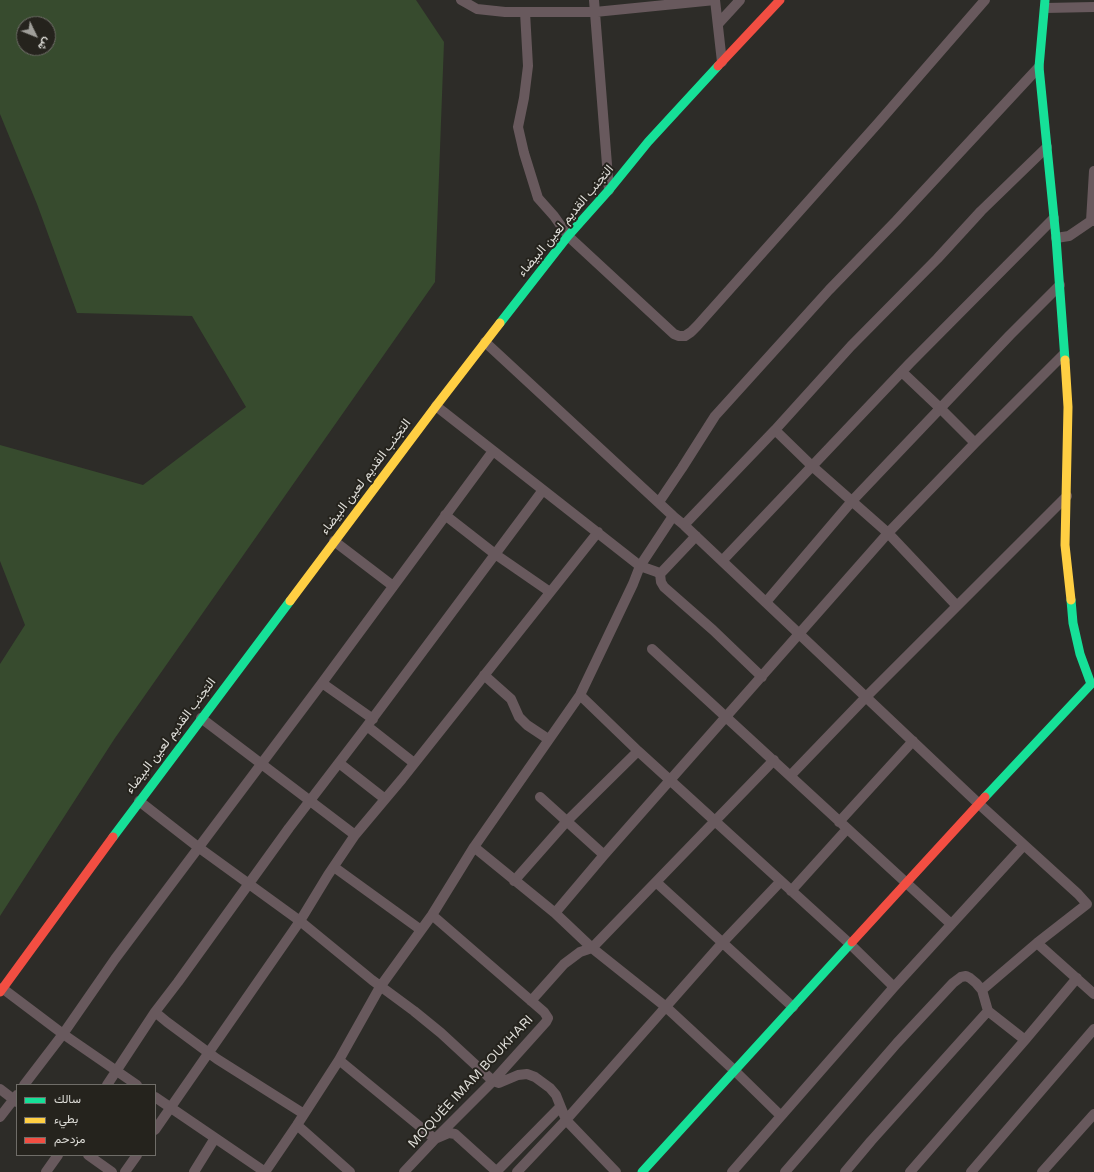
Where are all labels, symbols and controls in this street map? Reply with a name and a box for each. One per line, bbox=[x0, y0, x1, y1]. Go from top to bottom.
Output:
north arrow bbox=[16, 16, 56, 56]
text: ش bbox=[35, 35, 54, 53]
street label: التجنب القديم لعين البيضاء bbox=[515, 162, 617, 280]
street label: التجنب القديم لعين البيضاء bbox=[317, 416, 415, 538]
street label: التجنب القديم لعين البيضاء bbox=[122, 675, 220, 797]
street label: MOQUÉE IMAM BOUKHARI bbox=[405, 1012, 537, 1152]
legend bbox=[16, 1084, 156, 1156]
text: سالك bbox=[54, 1092, 81, 1106]
text: بطيء bbox=[54, 1112, 78, 1126]
text: مزدحم bbox=[54, 1132, 85, 1146]

